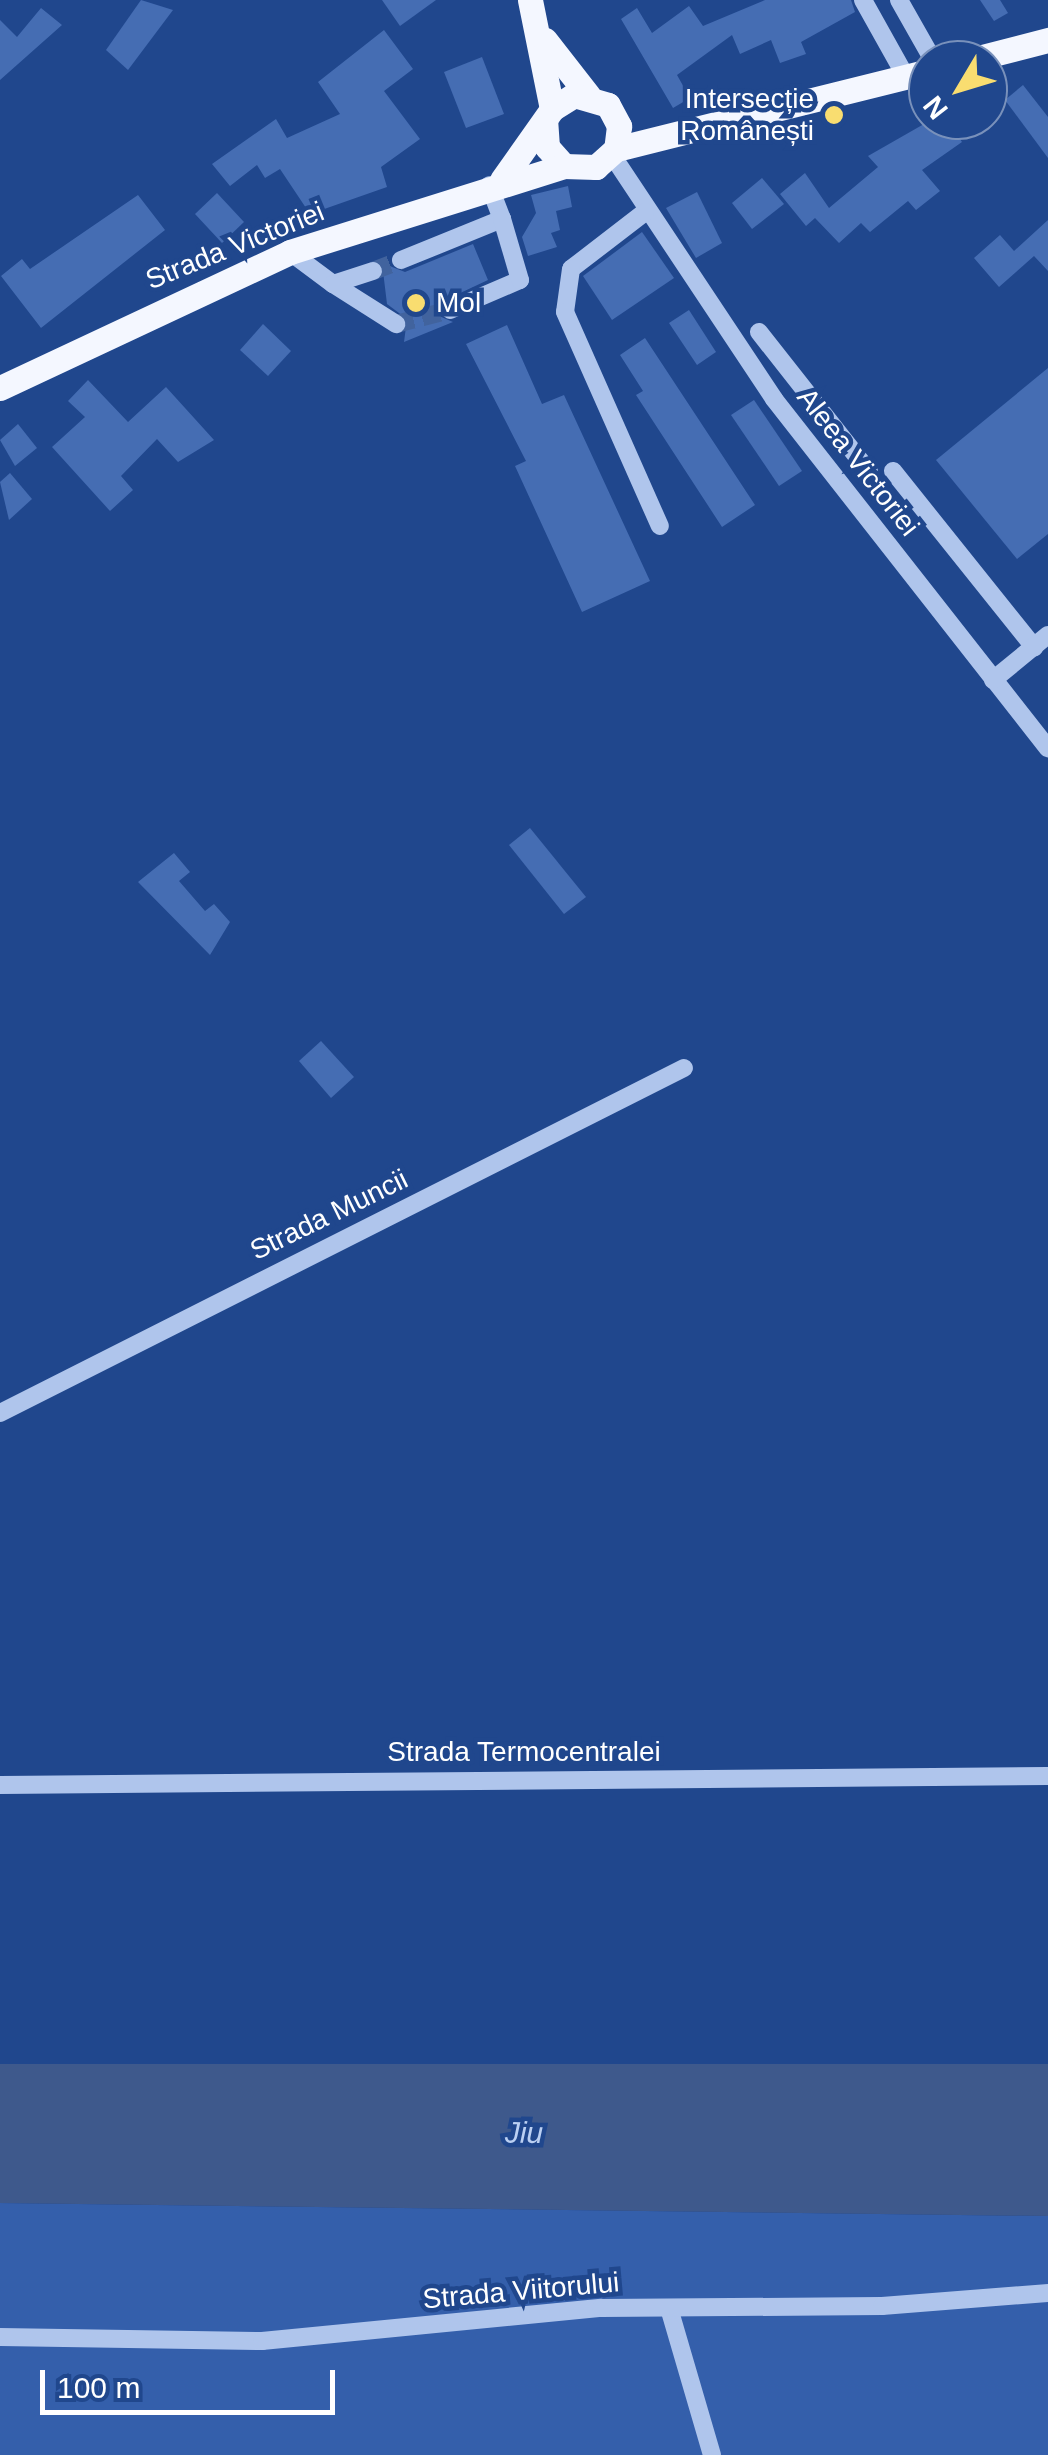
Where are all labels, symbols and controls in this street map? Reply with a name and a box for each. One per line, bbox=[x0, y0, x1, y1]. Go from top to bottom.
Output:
north arrow bbox=[908, 40, 1008, 140]
place label: Intersecție Românești bbox=[680, 82, 814, 148]
text: N bbox=[917, 90, 954, 125]
marker: Intersecție Românești bbox=[823, 104, 845, 126]
street label: Strada Victoriei bbox=[141, 195, 329, 297]
place label: Mol bbox=[436, 286, 481, 320]
marker: Mol bbox=[405, 292, 427, 314]
street label: Aleea Victoriei bbox=[790, 381, 926, 543]
street label: Strada Muncii bbox=[245, 1162, 413, 1268]
street label: Strada Termocentralei bbox=[387, 1735, 661, 1769]
water label: Jiu bbox=[505, 2115, 543, 2151]
street label: Strada Viitorului bbox=[421, 2266, 621, 2316]
scale bar bbox=[45, 2350, 340, 2412]
text: 100 m bbox=[57, 2371, 140, 2404]

